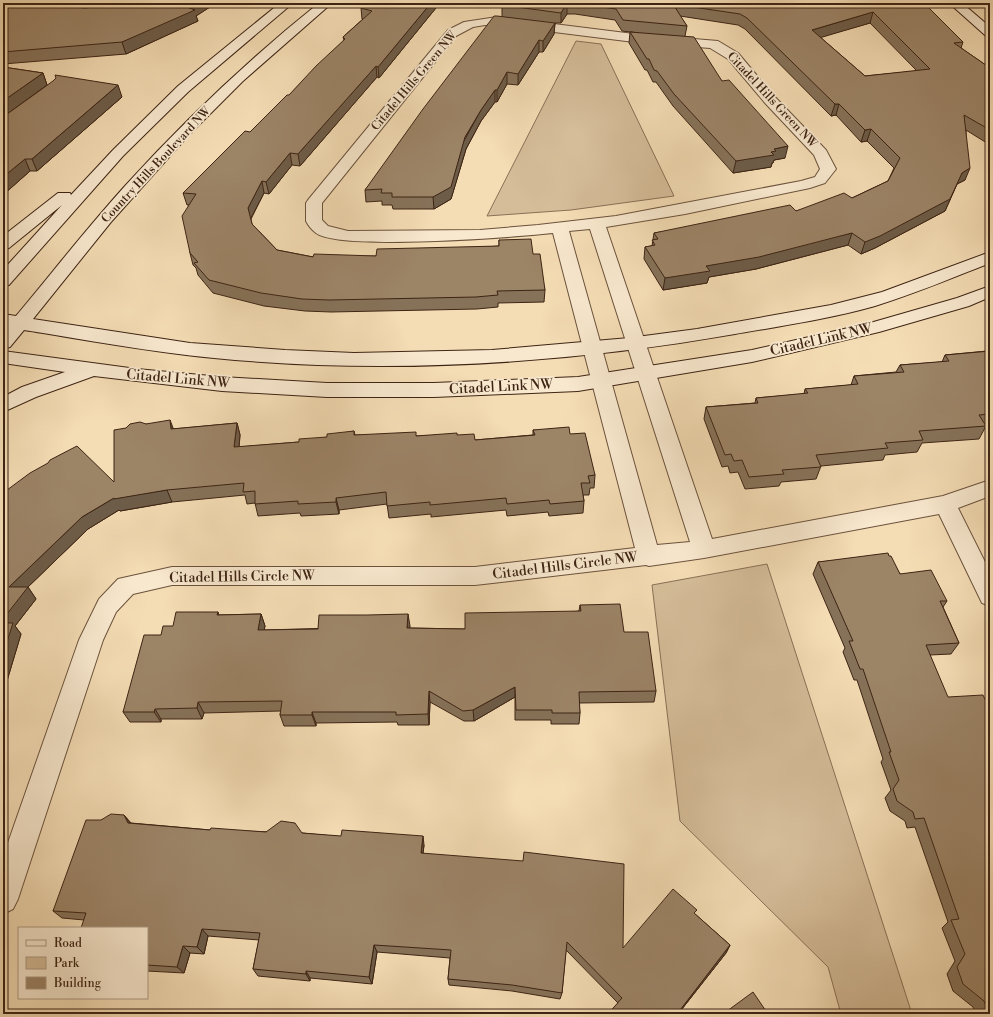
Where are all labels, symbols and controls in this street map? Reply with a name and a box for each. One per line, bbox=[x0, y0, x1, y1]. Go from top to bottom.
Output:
street label: Citadel Hills Green NW bbox=[368, 27, 461, 134]
street label: Citadel Hills Green NW bbox=[724, 49, 821, 152]
street label: Country Hills Boulevard NW bbox=[98, 103, 215, 226]
street label: Citadel Link NW bbox=[768, 319, 875, 360]
street label: Citadel Link NW bbox=[125, 366, 232, 393]
street label: Citadel Link NW bbox=[449, 375, 555, 399]
street label: Citadel Hills Circle NW bbox=[492, 548, 640, 584]
street label: Citadel Hills Circle NW bbox=[169, 567, 316, 587]
legend bbox=[18, 927, 148, 999]
text: Road bbox=[54, 936, 82, 951]
text: Park bbox=[54, 956, 80, 971]
text: Building bbox=[53, 976, 102, 991]

